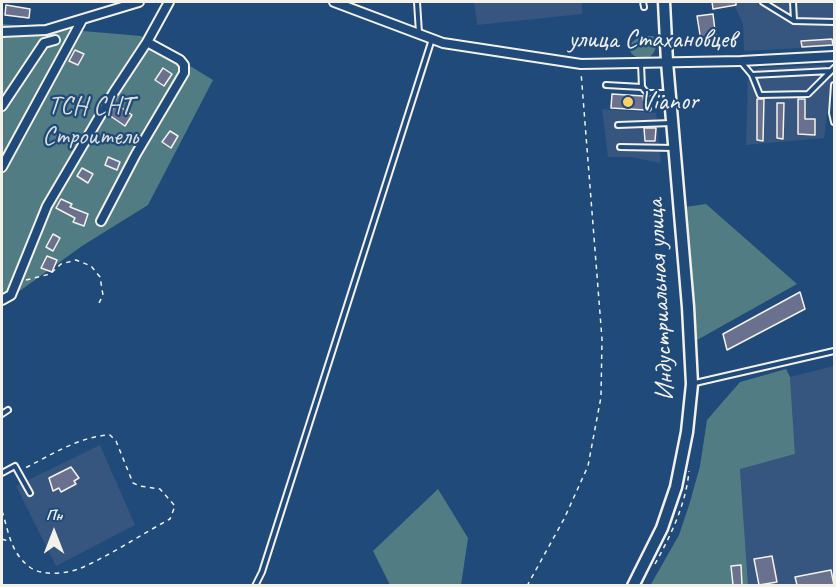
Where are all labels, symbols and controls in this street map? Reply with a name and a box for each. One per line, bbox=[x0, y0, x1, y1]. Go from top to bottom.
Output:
street label: улица Стахановцев bbox=[568, 24, 736, 56]
place label: Vianor bbox=[640, 86, 698, 118]
park label: ТСН СНТ Строитель bbox=[42, 91, 138, 152]
marker: Vianor bbox=[621, 95, 635, 109]
street label: Индустриальная улица bbox=[640, 198, 682, 402]
north arrow bbox=[24, 503, 84, 563]
text: Пн bbox=[46, 505, 62, 525]

